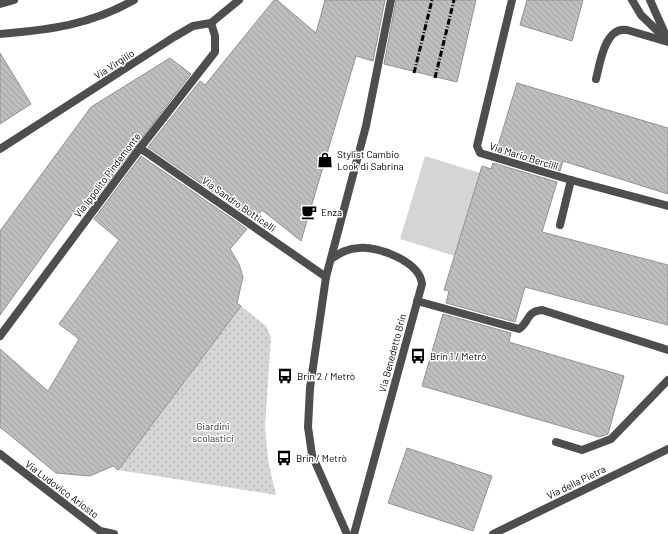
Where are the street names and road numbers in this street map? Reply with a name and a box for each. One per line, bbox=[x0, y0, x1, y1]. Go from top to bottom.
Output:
street label: Via Virgilio bbox=[92, 47, 136, 81]
street label: Via Ippolito Pindemonte bbox=[71, 130, 143, 220]
street label: Via Mario Bercilli bbox=[488, 140, 560, 172]
street label: Via Sandro Botticelli bbox=[200, 174, 278, 234]
street label: Via Benedetto Brin bbox=[376, 312, 408, 394]
street label: Via Ludovico Ariosto bbox=[23, 458, 101, 520]
street label: Via della Pietra bbox=[545, 463, 607, 501]

